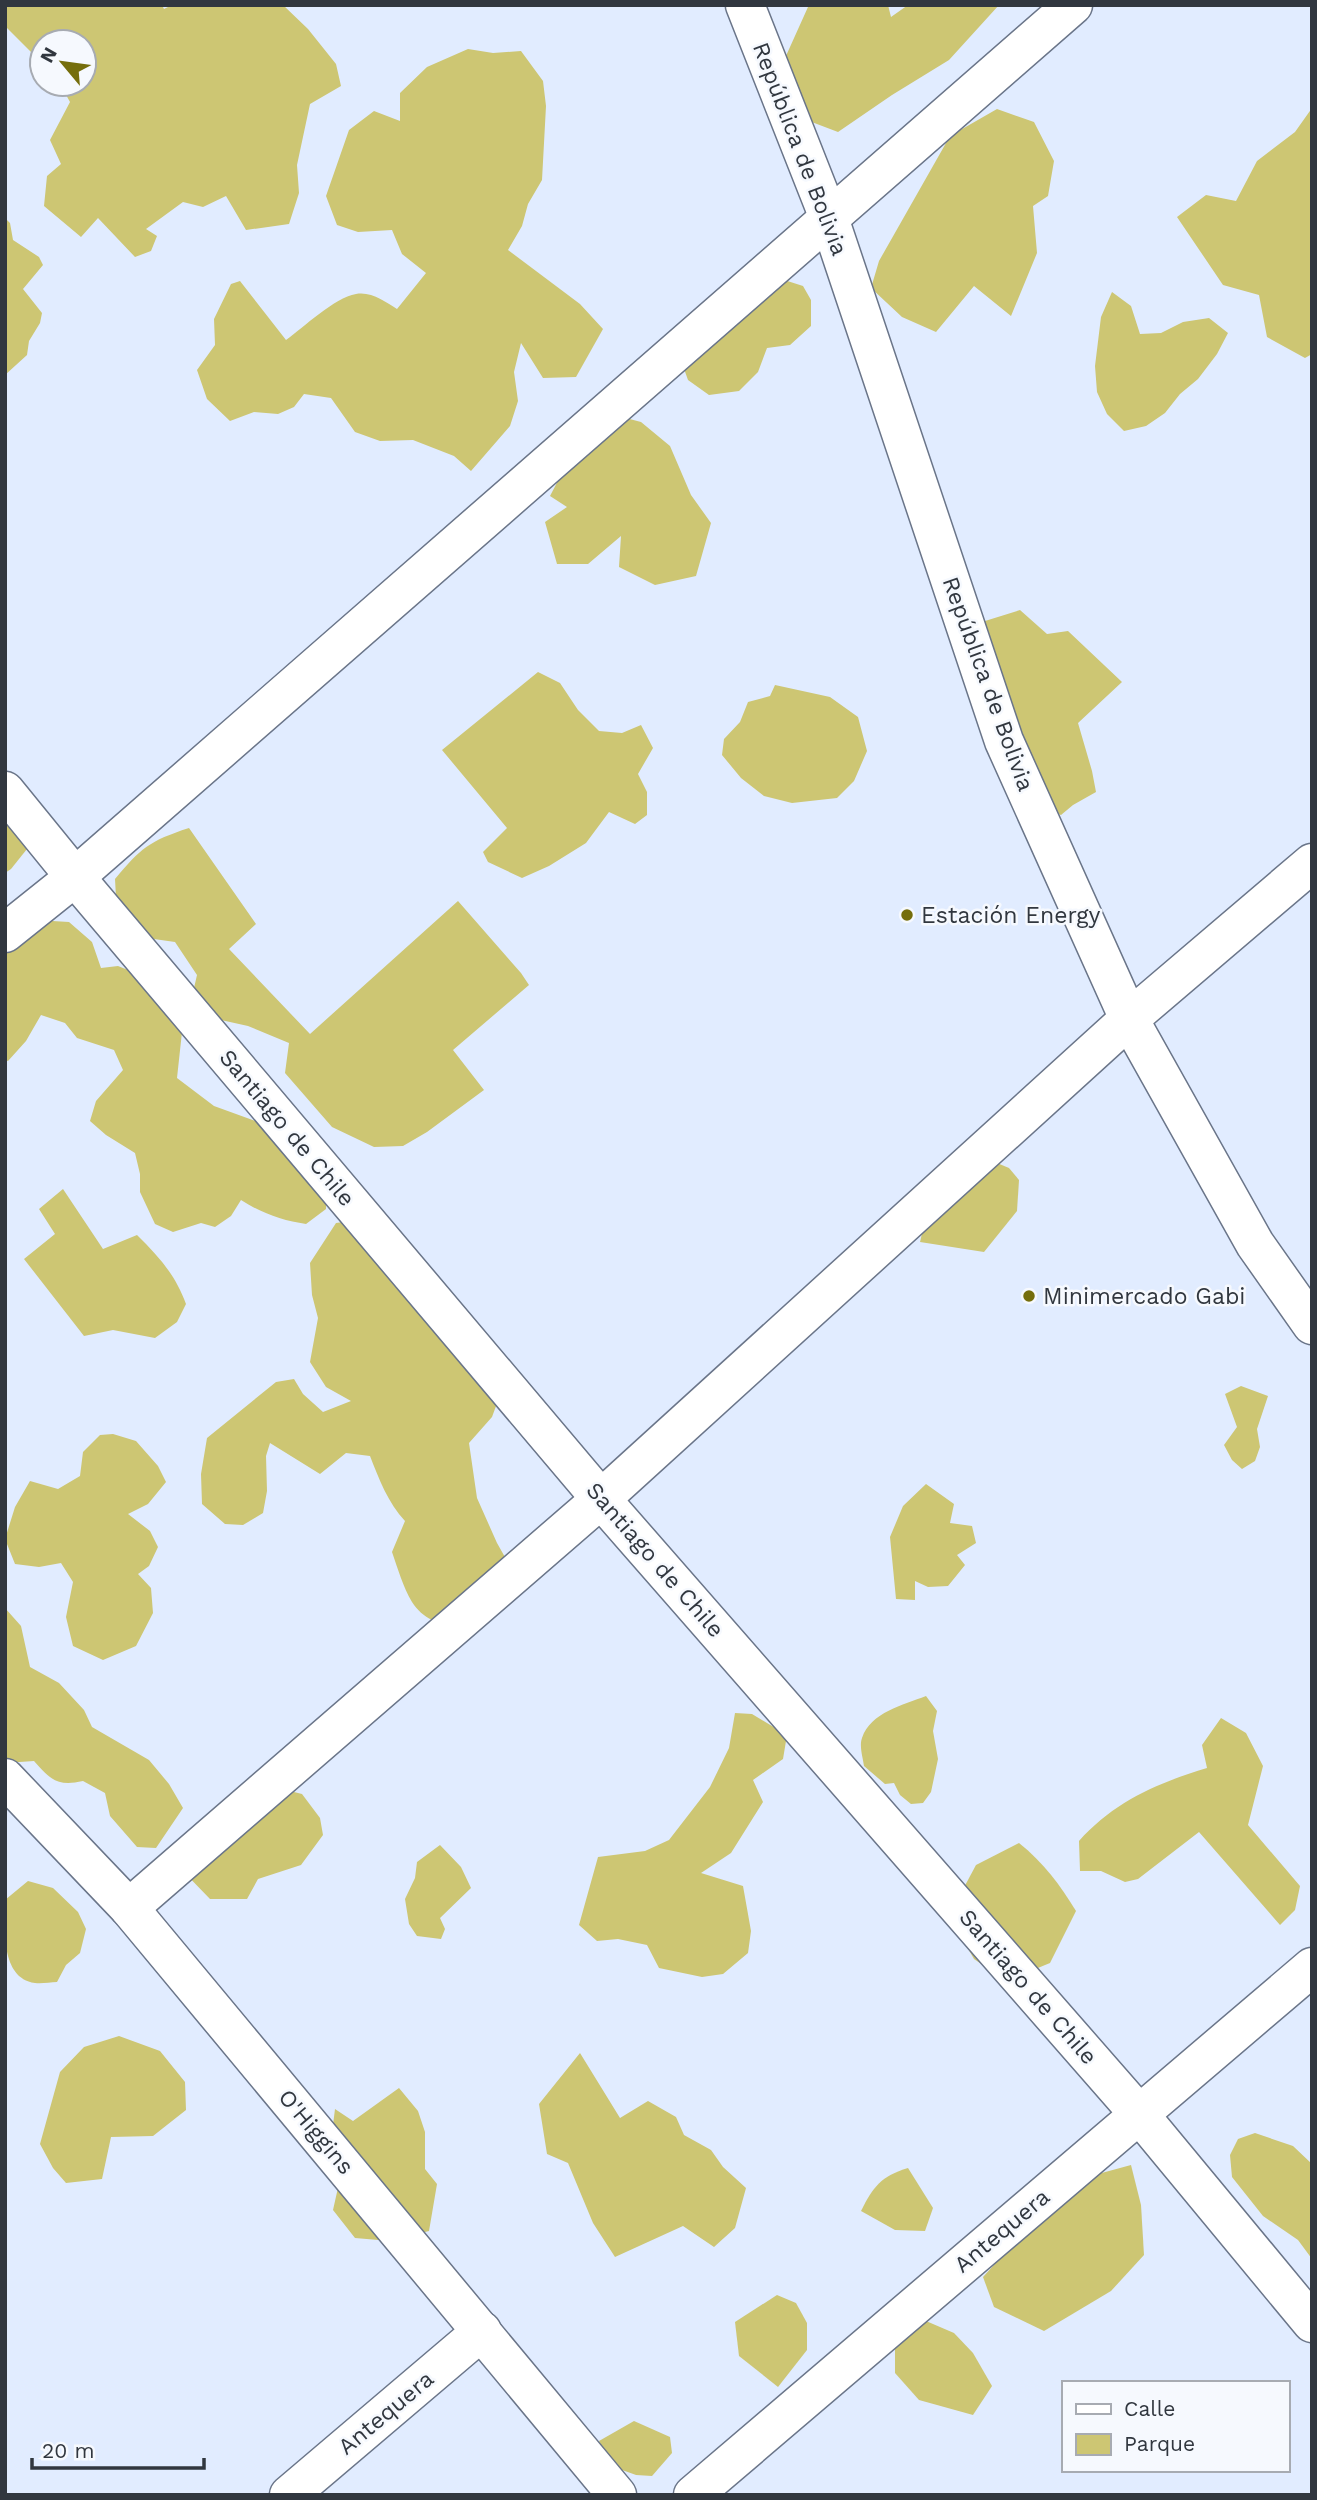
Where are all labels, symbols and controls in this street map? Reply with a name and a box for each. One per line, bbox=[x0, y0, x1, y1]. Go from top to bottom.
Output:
north arrow bbox=[28, 28, 98, 98]
street label: República de Bolivia bbox=[747, 39, 853, 259]
text: N bbox=[35, 43, 62, 67]
street label: República de Bolivia bbox=[937, 573, 1039, 795]
place label: Estación Energy bbox=[921, 902, 1101, 929]
marker: Estación Energy bbox=[899, 907, 915, 923]
street label: Santiago de Chile bbox=[214, 1044, 360, 1212]
place label: Minimercado Gabi bbox=[1043, 1283, 1246, 1310]
marker: Minimercado Gabi bbox=[1021, 1288, 1037, 1304]
street label: Santiago de Chile bbox=[580, 1477, 730, 1643]
street label: Santiago de Chile bbox=[953, 1904, 1103, 2070]
street label: O'Higgins bbox=[273, 2084, 359, 2180]
street label: Antequera bbox=[949, 2183, 1055, 2279]
street label: Antequera bbox=[333, 2365, 439, 2461]
legend bbox=[1062, 2381, 1289, 2472]
text: Calle bbox=[1124, 2396, 1175, 2421]
scale bar bbox=[32, 2426, 203, 2470]
text: Parque bbox=[1124, 2431, 1195, 2456]
text: 20 m bbox=[42, 2438, 94, 2463]

